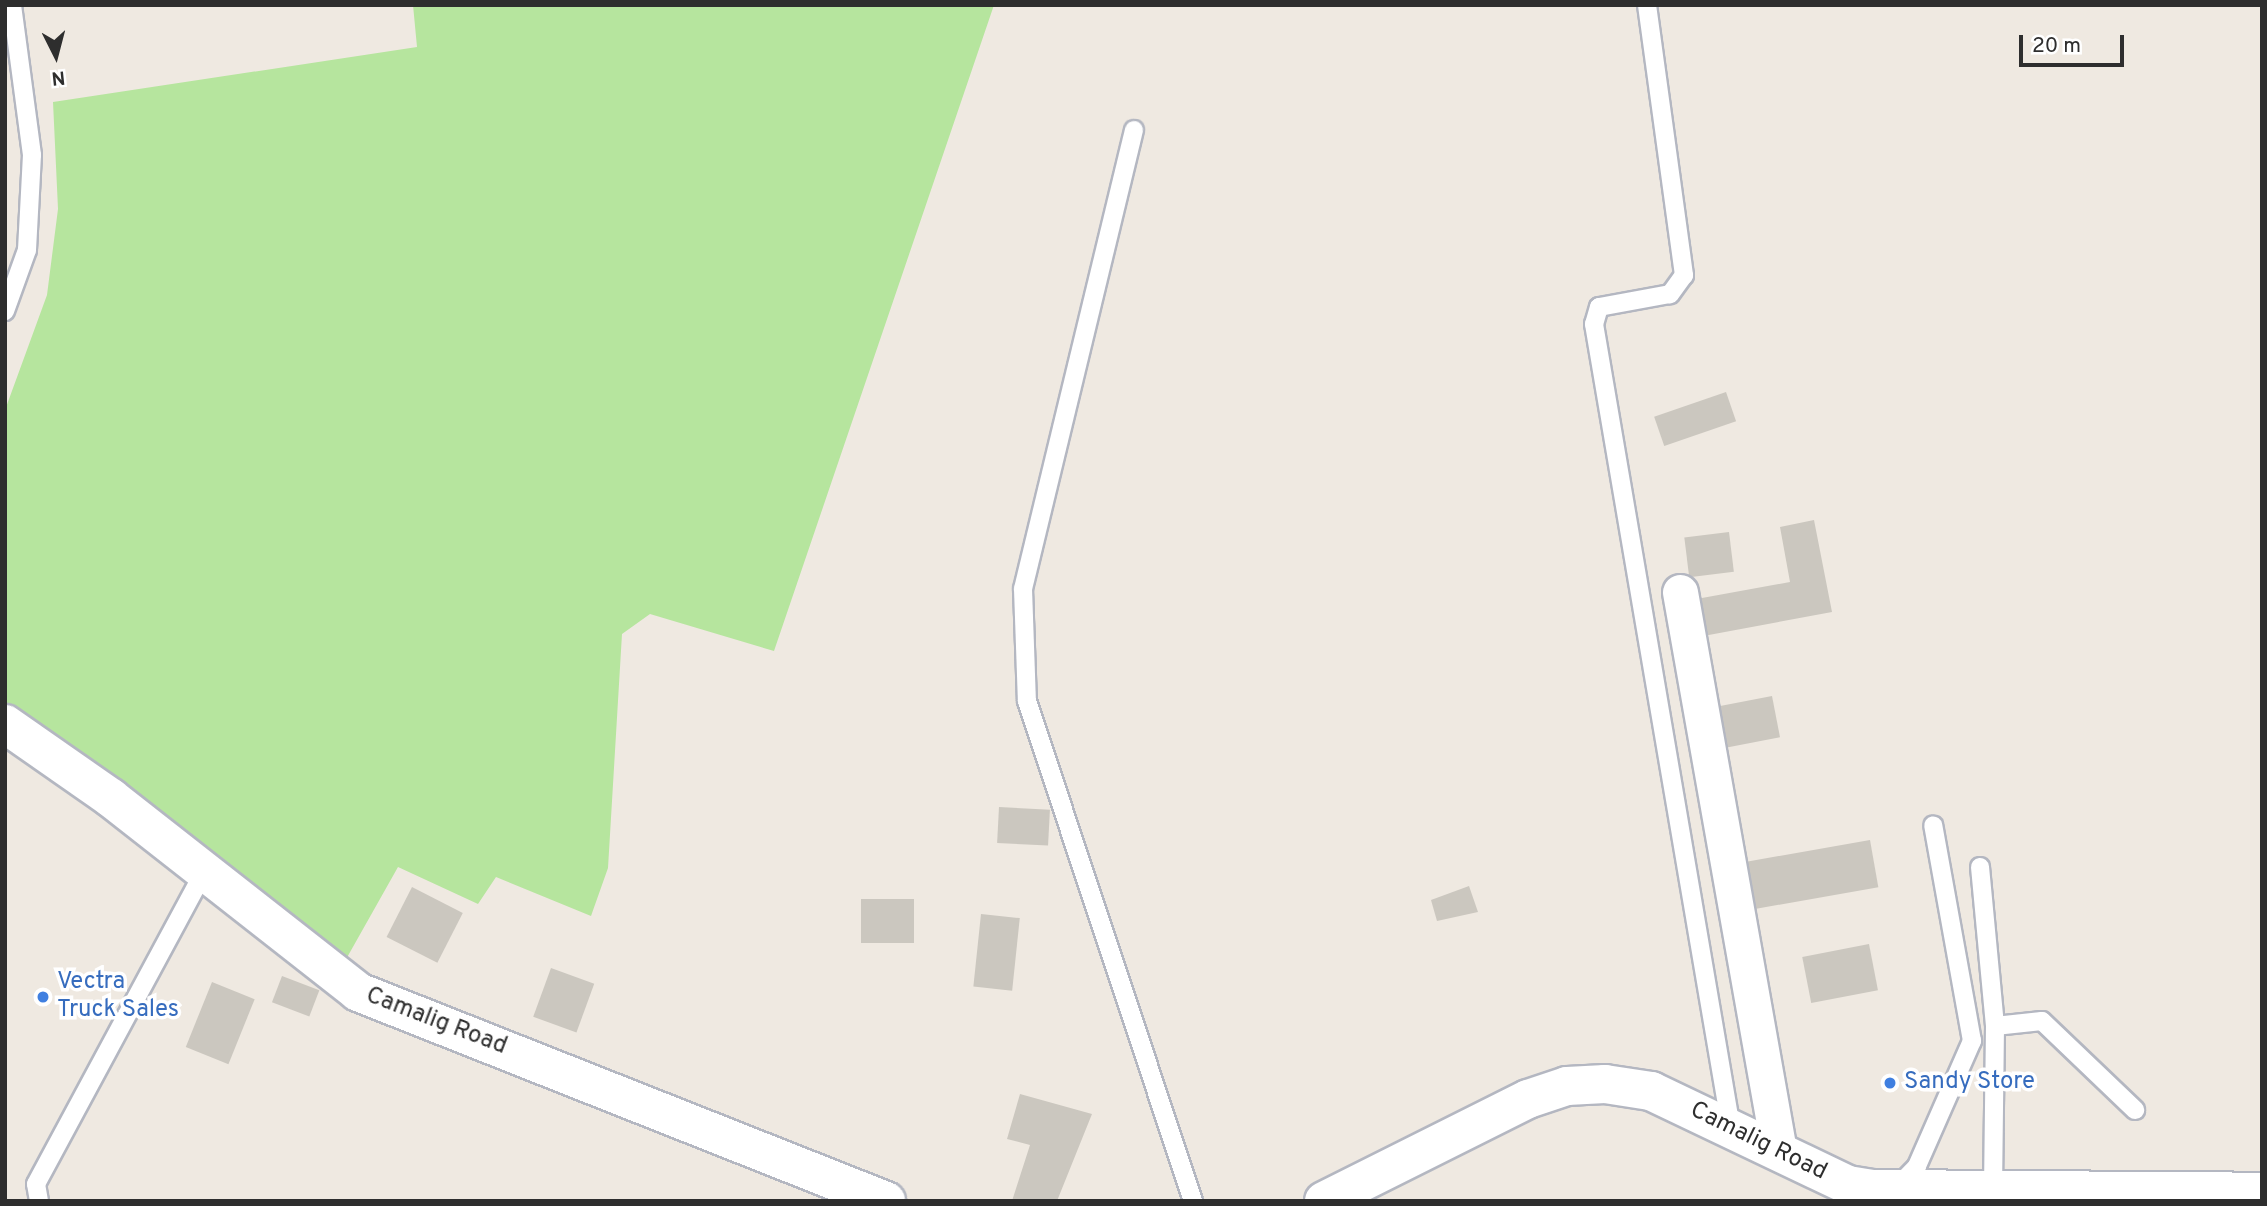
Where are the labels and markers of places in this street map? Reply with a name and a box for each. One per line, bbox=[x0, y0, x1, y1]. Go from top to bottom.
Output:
place label: Vectra Truck Sales bbox=[57, 969, 179, 1025]
marker: Vectra Truck Sales bbox=[35, 989, 51, 1005]
place label: Sandy Store bbox=[1904, 1069, 2035, 1097]
marker: Sandy Store bbox=[1882, 1075, 1898, 1091]

